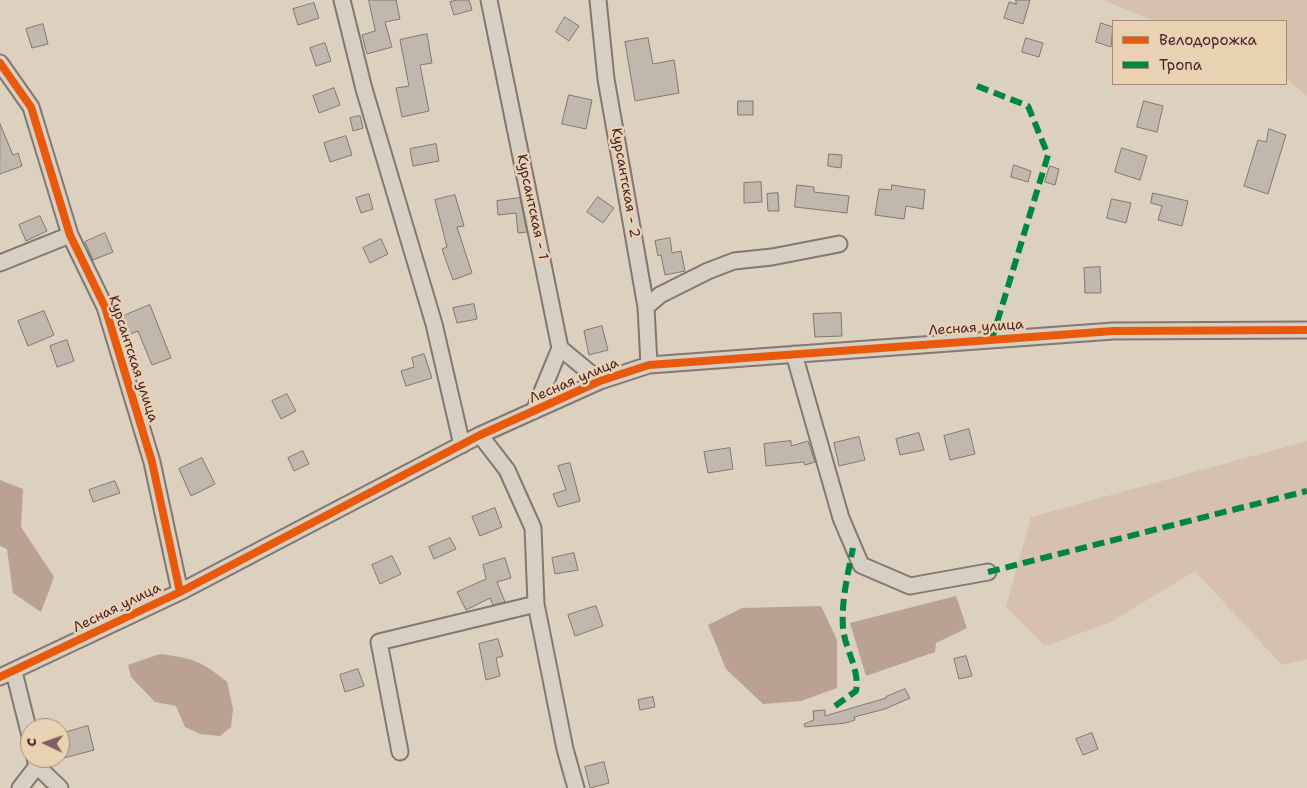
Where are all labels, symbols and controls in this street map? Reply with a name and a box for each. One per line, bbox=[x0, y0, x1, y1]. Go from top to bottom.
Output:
legend bbox=[1112, 20, 1287, 85]
text: Велодорожка bbox=[1159, 30, 1257, 50]
text: Тропа bbox=[1159, 55, 1202, 75]
street label: Курсантская - 2 bbox=[607, 127, 643, 239]
street label: Курсантская - 1 bbox=[513, 153, 551, 261]
street label: Курсантская улица bbox=[105, 294, 161, 424]
street label: Лесная улица bbox=[928, 316, 1024, 340]
street label: Лесная улица bbox=[527, 355, 621, 407]
street label: Лесная улица bbox=[70, 580, 164, 636]
north arrow bbox=[20, 718, 70, 768]
text: С bbox=[22, 738, 40, 747]

